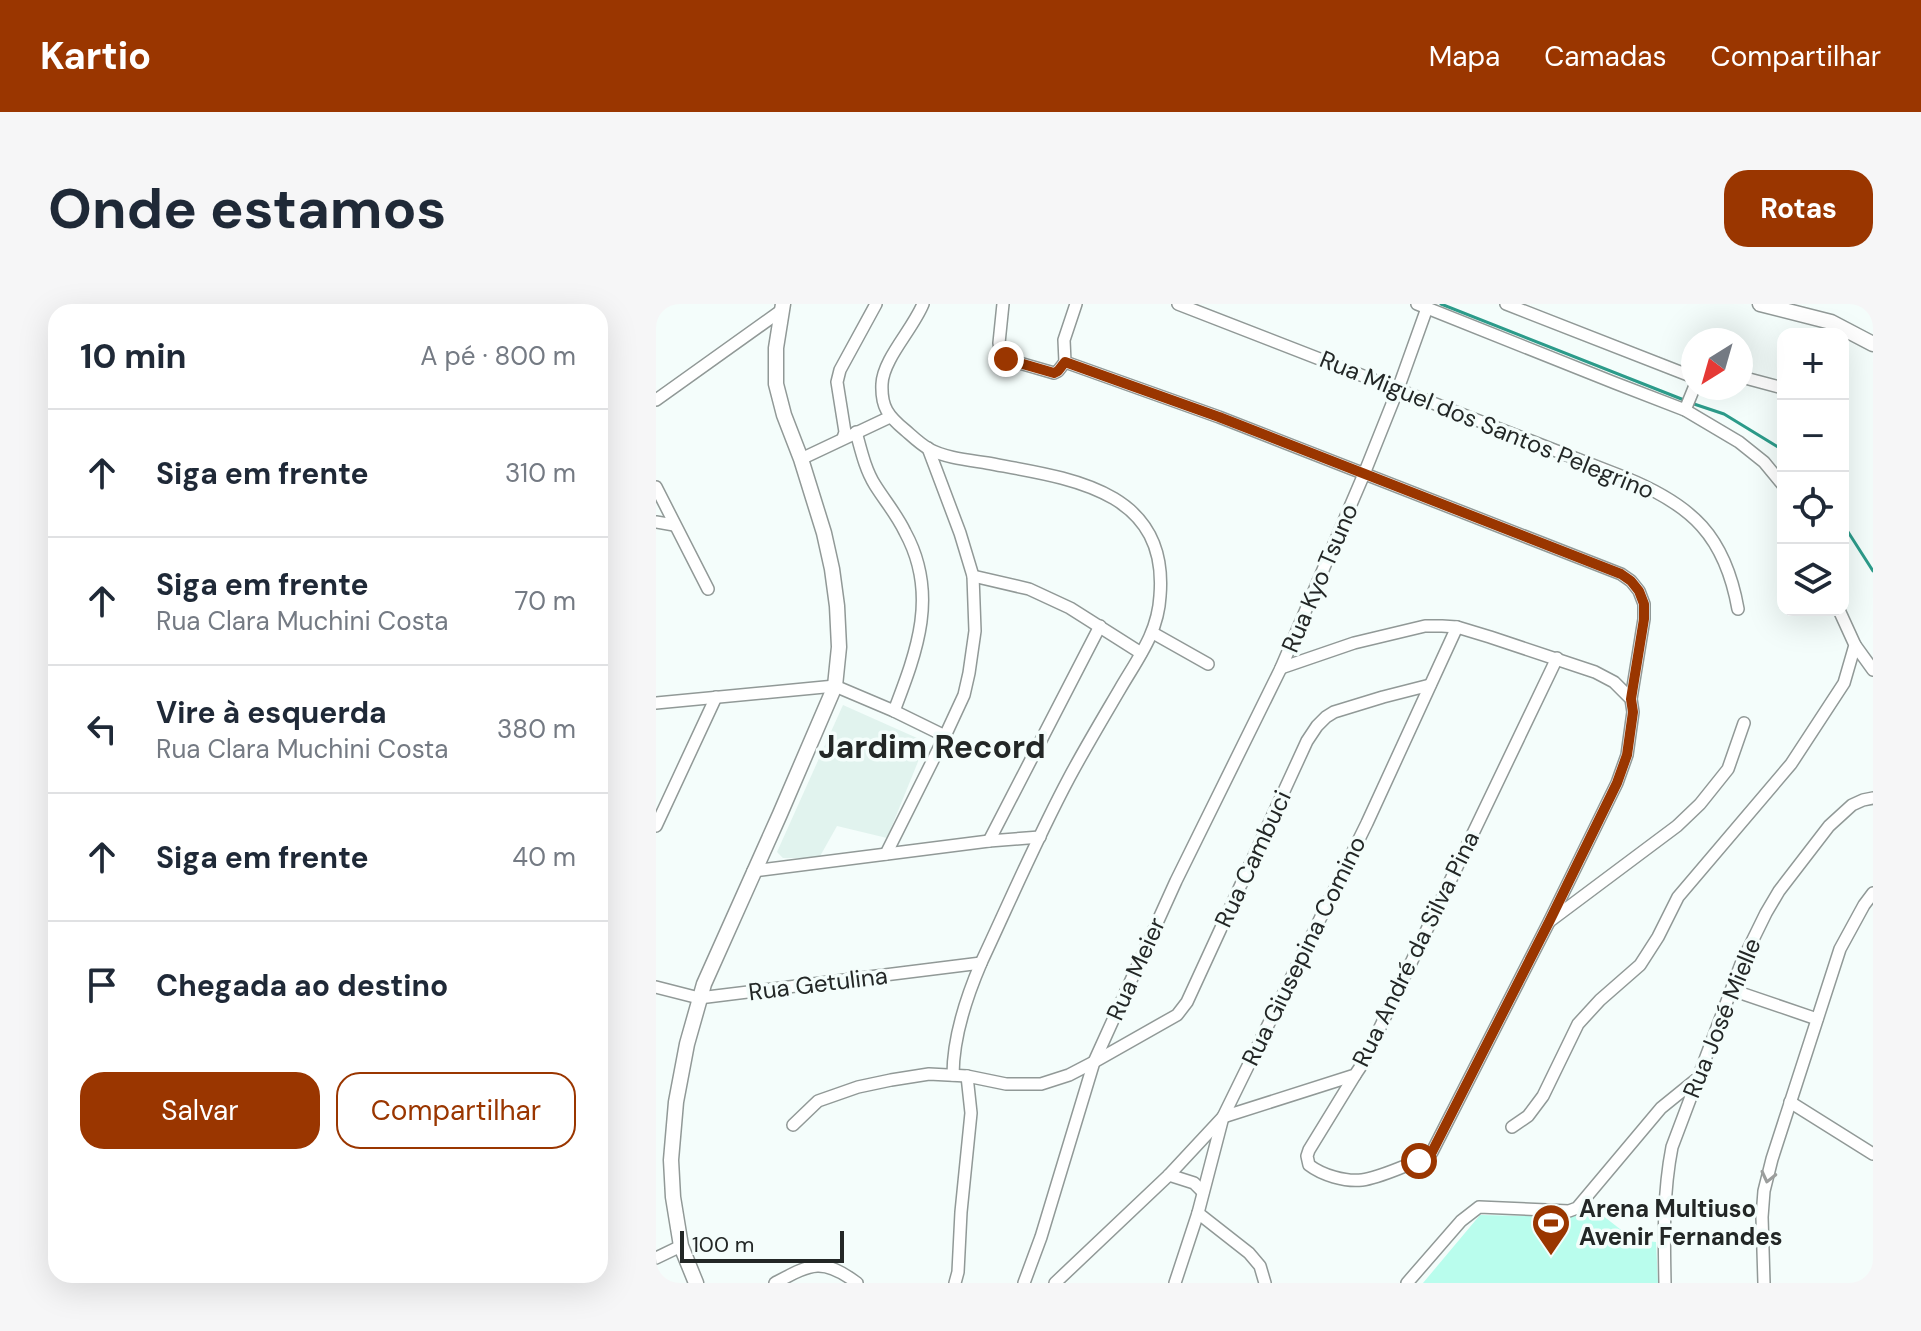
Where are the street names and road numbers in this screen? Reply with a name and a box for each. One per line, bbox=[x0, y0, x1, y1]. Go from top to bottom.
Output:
street label: Rua Miguel dos Santos Pelegrino bbox=[1315, 343, 1659, 506]
street label: Rua Kyo Tsuno bbox=[1274, 499, 1365, 657]
street label: Rua Cambuci bbox=[1207, 785, 1298, 932]
street label: Rua André da Silva Pina bbox=[1345, 826, 1486, 1072]
street label: Rua Giusepina Comino bbox=[1235, 831, 1373, 1071]
street label: Rua Meier bbox=[1099, 912, 1172, 1025]
street label: Rua José Mielle bbox=[1675, 933, 1768, 1102]
street label: Rua Getulina bbox=[747, 960, 889, 1007]

